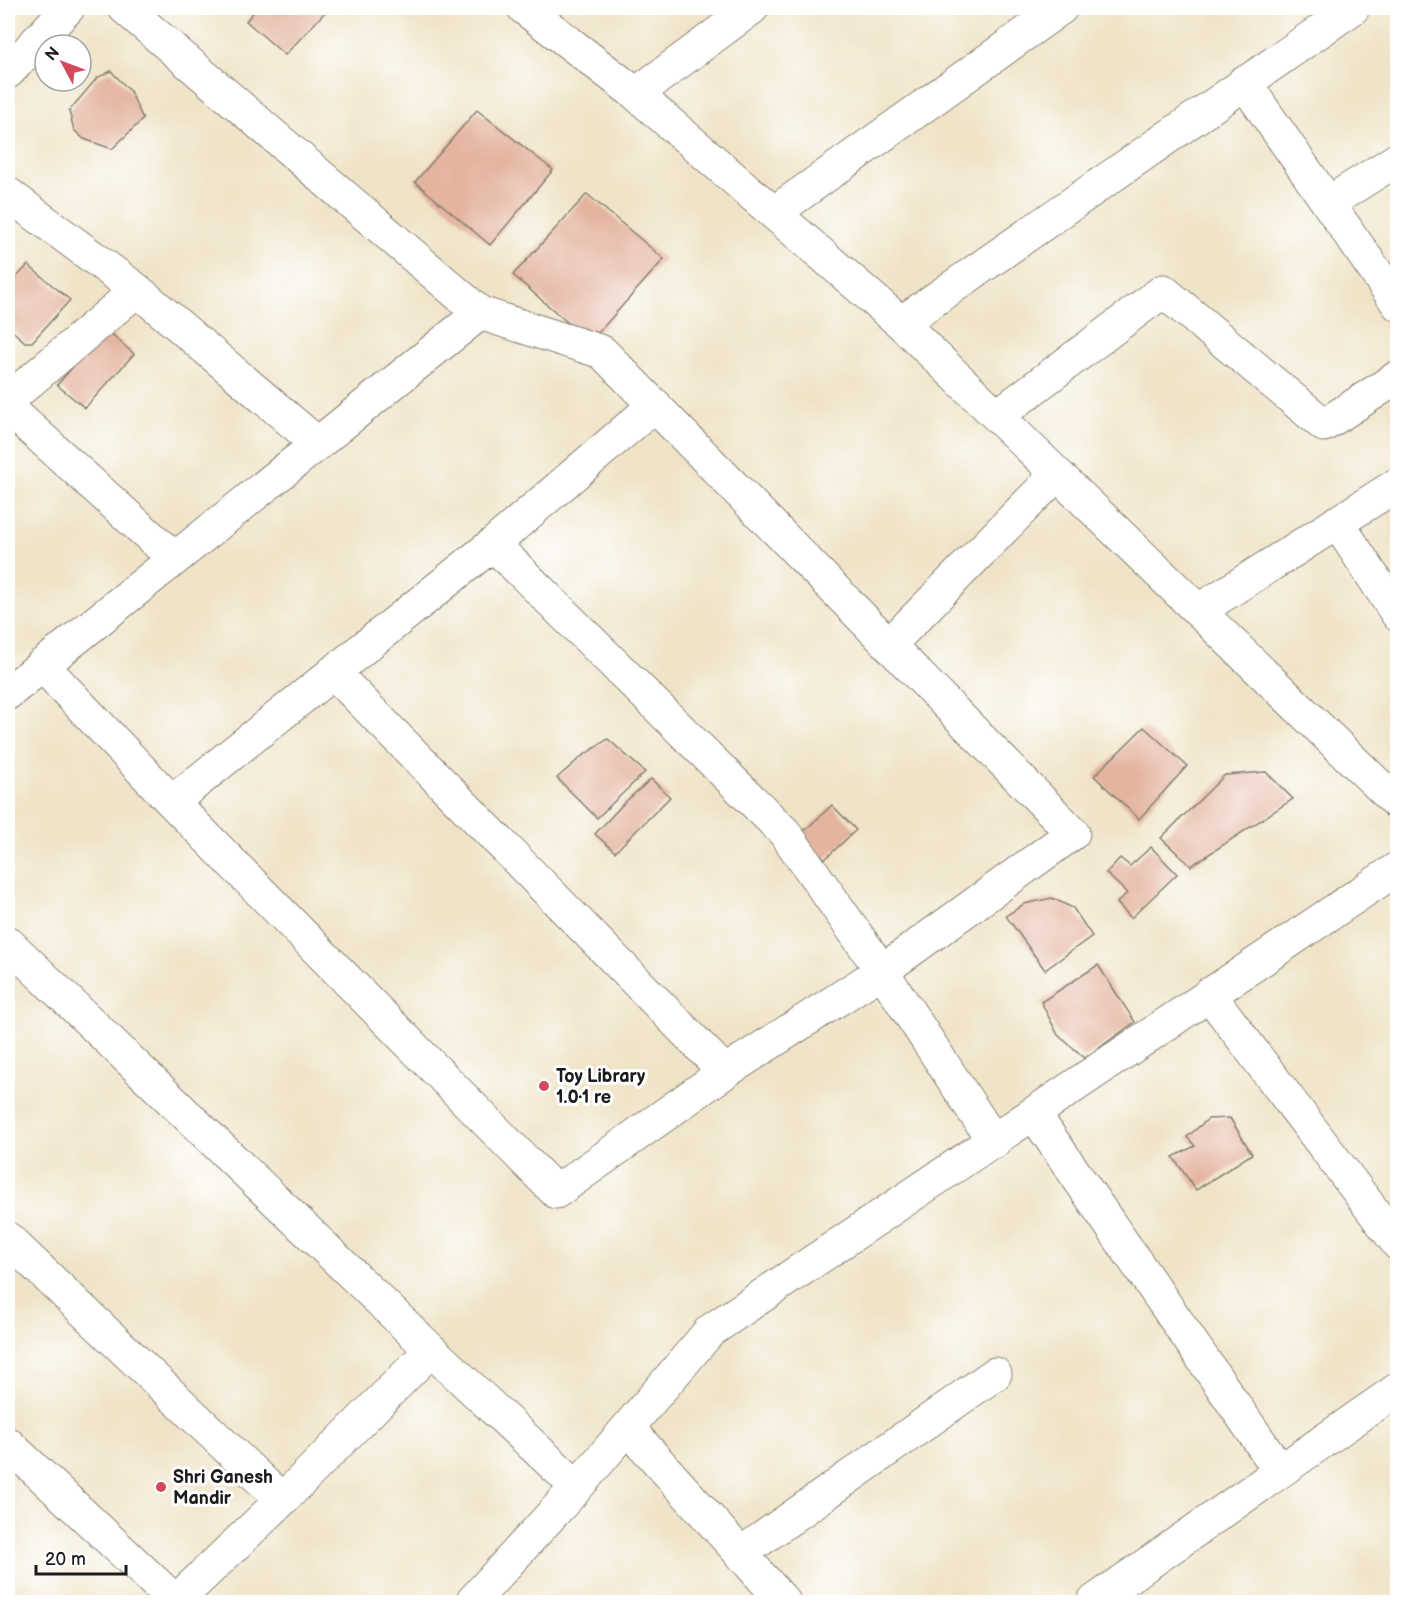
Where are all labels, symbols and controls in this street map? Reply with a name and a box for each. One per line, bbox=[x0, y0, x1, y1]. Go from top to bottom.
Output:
north arrow bbox=[33, 33, 93, 93]
text: N bbox=[42, 43, 64, 65]
place label: Toy Library 1.0·1 re bbox=[556, 1066, 646, 1108]
marker: Toy Library 1.0·1 re bbox=[537, 1079, 551, 1093]
place label: Shri Ganesh Mandir bbox=[173, 1467, 273, 1509]
marker: Shri Ganesh Mandir bbox=[154, 1480, 168, 1494]
scale bar bbox=[36, 1538, 126, 1576]
text: 20 m bbox=[45, 1549, 86, 1570]

